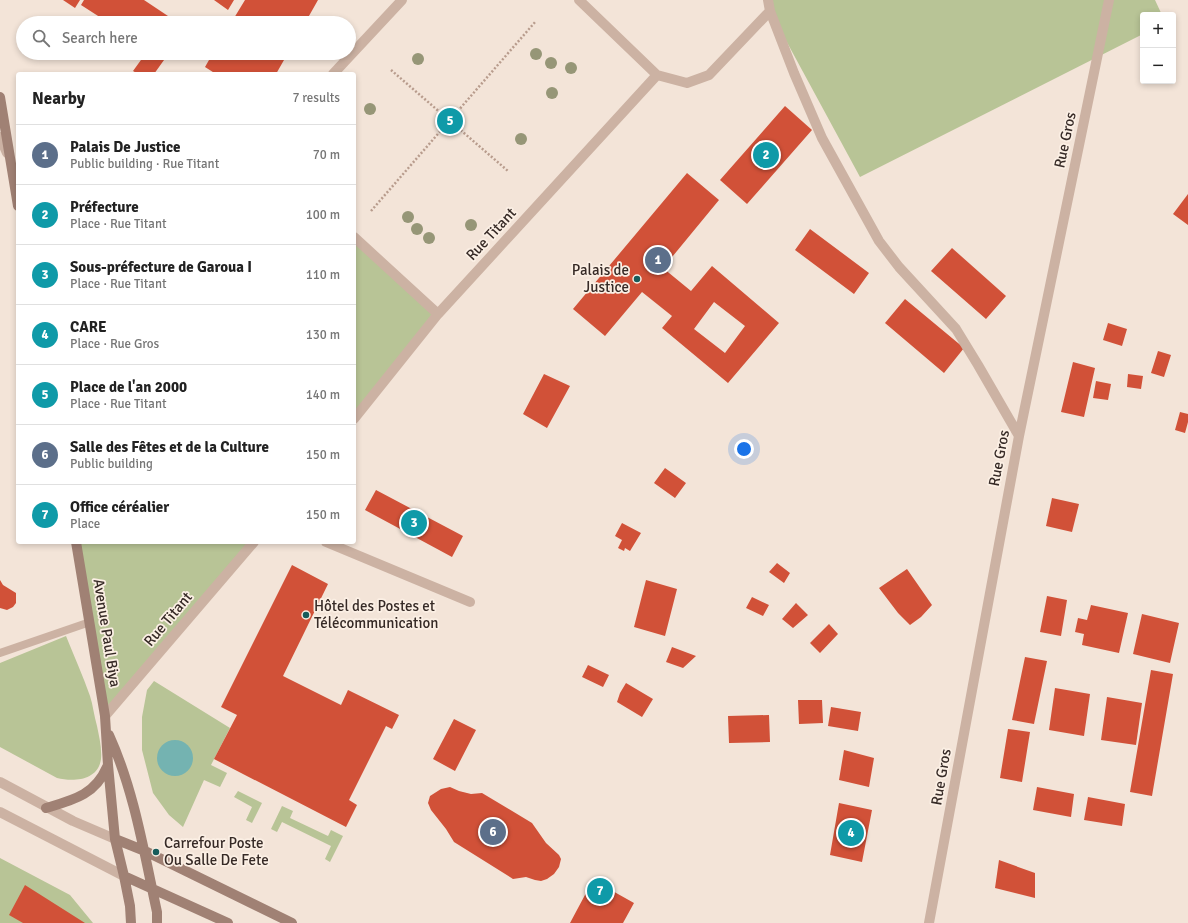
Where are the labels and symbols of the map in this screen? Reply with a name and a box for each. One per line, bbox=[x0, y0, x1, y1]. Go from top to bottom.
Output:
pin: 5 bbox=[437, 106, 463, 136]
street label: Rue Gros bbox=[1050, 110, 1080, 170]
pin: 2 bbox=[753, 140, 779, 170]
street label: Rue Titant bbox=[462, 204, 520, 264]
pin: 1 bbox=[645, 245, 671, 275]
place label: Palais de Justice bbox=[572, 261, 629, 296]
marker: Palais de Justice bbox=[632, 274, 642, 284]
street label: Rue Gros bbox=[985, 428, 1013, 488]
your location bbox=[734, 439, 754, 459]
pin: 3 bbox=[401, 508, 427, 538]
street label: Avenue Paul Biya bbox=[90, 578, 124, 688]
street label: Rue Titant bbox=[140, 588, 196, 650]
place label: Hôtel des Postes et Télécommunication bbox=[314, 597, 438, 632]
marker: Hôtel des Postes et Télécommunication bbox=[301, 610, 311, 620]
street label: Rue Gros bbox=[927, 747, 955, 807]
pin: 6 bbox=[480, 817, 506, 847]
pin: 4 bbox=[838, 818, 864, 848]
place label: Carrefour Poste Ou Salle De Fete bbox=[164, 834, 269, 869]
marker: Carrefour Poste Ou Salle De Fete bbox=[151, 847, 161, 857]
pin: 7 bbox=[587, 876, 613, 906]

